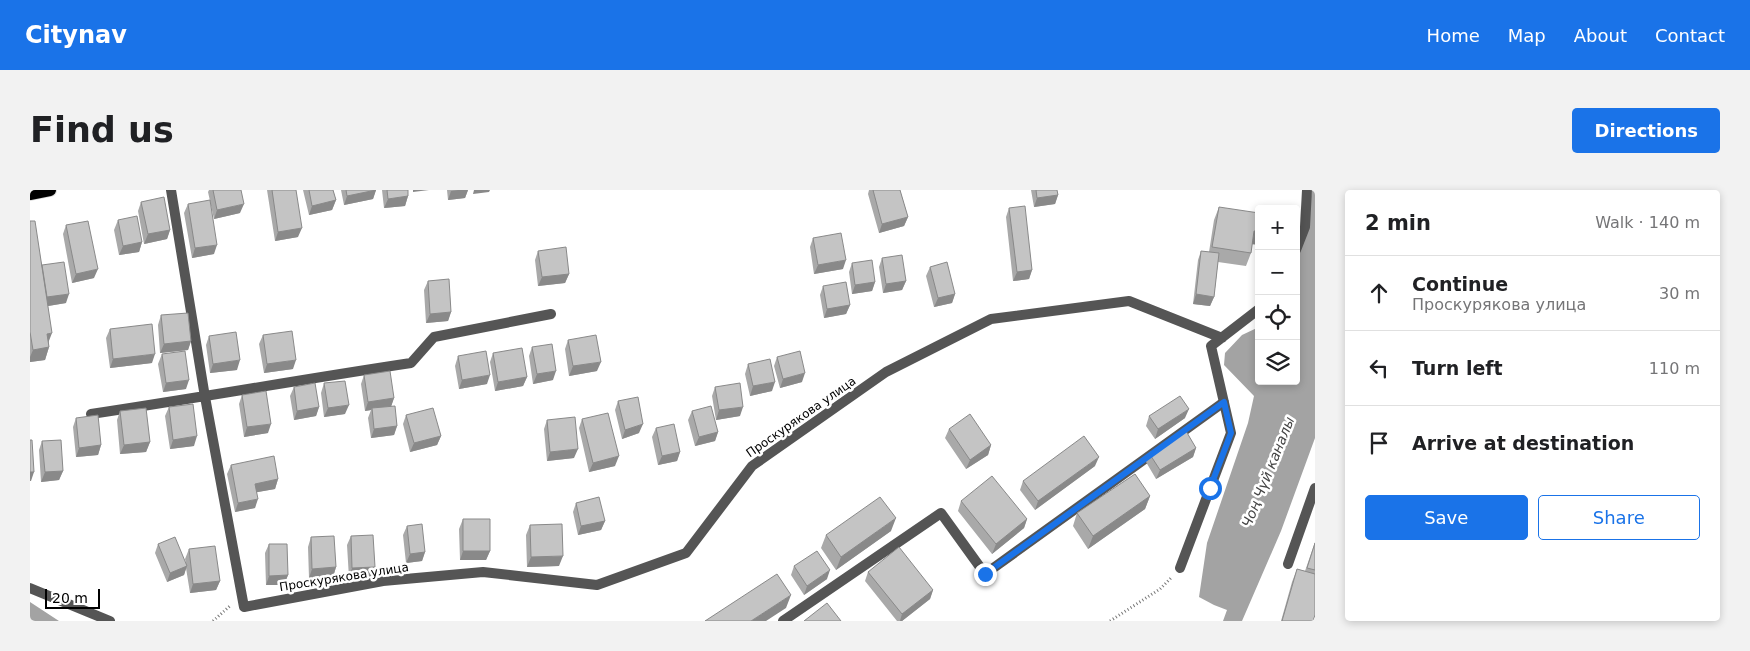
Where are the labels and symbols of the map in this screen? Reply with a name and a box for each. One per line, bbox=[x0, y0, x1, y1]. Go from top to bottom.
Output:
street label: Проскурякова улица bbox=[743, 374, 859, 460]
water label: Чоң Чүй каналы bbox=[1238, 414, 1298, 530]
route start bbox=[1199, 477, 1222, 500]
street label: Проскурякова улица bbox=[278, 560, 410, 594]
route end bbox=[974, 563, 997, 586]
scale bar bbox=[45, 586, 100, 609]

